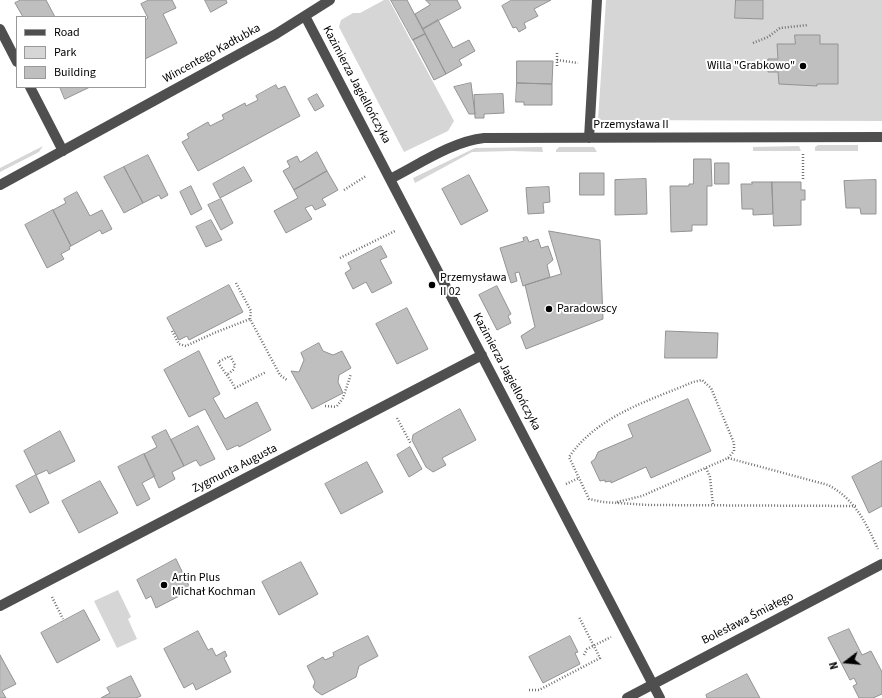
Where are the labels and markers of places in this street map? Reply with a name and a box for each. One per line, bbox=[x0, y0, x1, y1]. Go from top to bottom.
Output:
place label: Willa "Grabkowo" bbox=[707, 59, 795, 73]
marker: Willa "Grabkowo" bbox=[798, 61, 808, 71]
place label: Przemysława II 02 bbox=[440, 271, 507, 299]
marker: Przemysława II 02 bbox=[427, 280, 437, 290]
place label: Paradowscy bbox=[557, 302, 617, 316]
marker: Paradowscy bbox=[544, 304, 554, 314]
place label: Artin Plus Michał Kochman bbox=[172, 571, 256, 599]
marker: Artin Plus Michał Kochman bbox=[159, 580, 169, 590]

